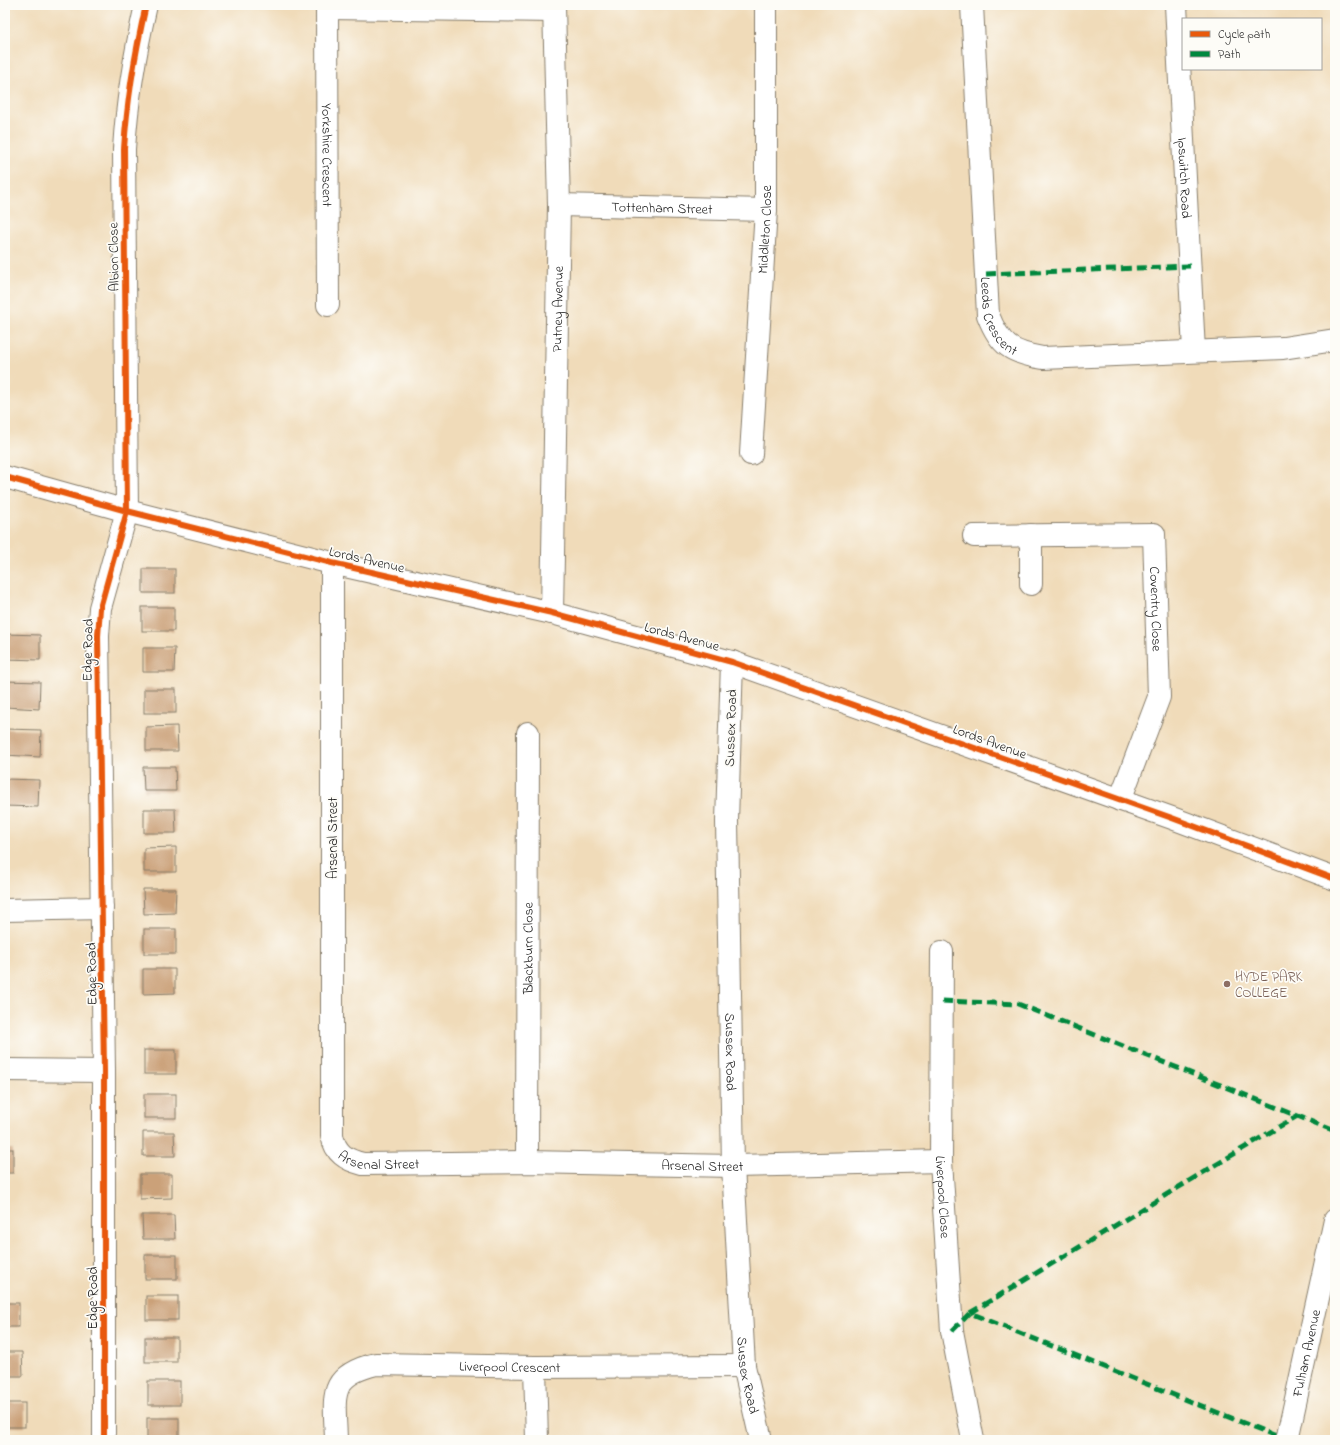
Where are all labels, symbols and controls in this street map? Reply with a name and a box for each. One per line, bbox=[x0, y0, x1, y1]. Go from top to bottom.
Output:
legend bbox=[1182, 18, 1322, 70]
text: Cycle path bbox=[1218, 26, 1270, 45]
text: Path bbox=[1218, 46, 1241, 64]
street label: Yorkshire Crescent bbox=[315, 103, 337, 207]
street label: Ipswitch Road bbox=[1171, 137, 1196, 219]
street label: Middleton Close bbox=[753, 184, 778, 274]
street label: Tottenham Street bbox=[611, 197, 713, 221]
street label: Albion Close bbox=[103, 221, 126, 292]
street label: Putney Avenue bbox=[547, 265, 570, 352]
street label: Leeds Crescent bbox=[974, 276, 1021, 362]
street label: Lords Avenue bbox=[327, 542, 407, 580]
street label: Coventry Close bbox=[1143, 566, 1167, 653]
street label: Lords Avenue bbox=[642, 617, 722, 658]
street label: Edge Road bbox=[77, 618, 101, 682]
street label: Sussex Road bbox=[720, 689, 743, 767]
street label: Lords Avenue bbox=[950, 719, 1030, 766]
street label: Arsenal Street bbox=[323, 797, 344, 879]
street label: Blackburn Close bbox=[518, 901, 540, 995]
street label: Edge Road bbox=[81, 942, 105, 1006]
place label: HYDE PARK COLLEGE bbox=[1235, 967, 1302, 1004]
marker: HYDE PARK COLLEGE bbox=[1222, 979, 1232, 989]
street label: Sussex Road bbox=[718, 1013, 741, 1091]
street label: Arsenal Street bbox=[333, 1146, 420, 1176]
street label: Arsenal Street bbox=[661, 1156, 744, 1178]
street label: Liverpool Close bbox=[929, 1156, 955, 1240]
street label: Edge Road bbox=[83, 1266, 105, 1329]
street label: Fulham Avenue bbox=[1287, 1307, 1327, 1400]
street label: Sussex Road bbox=[730, 1336, 764, 1416]
street label: Liverpool Crescent bbox=[459, 1357, 561, 1379]

